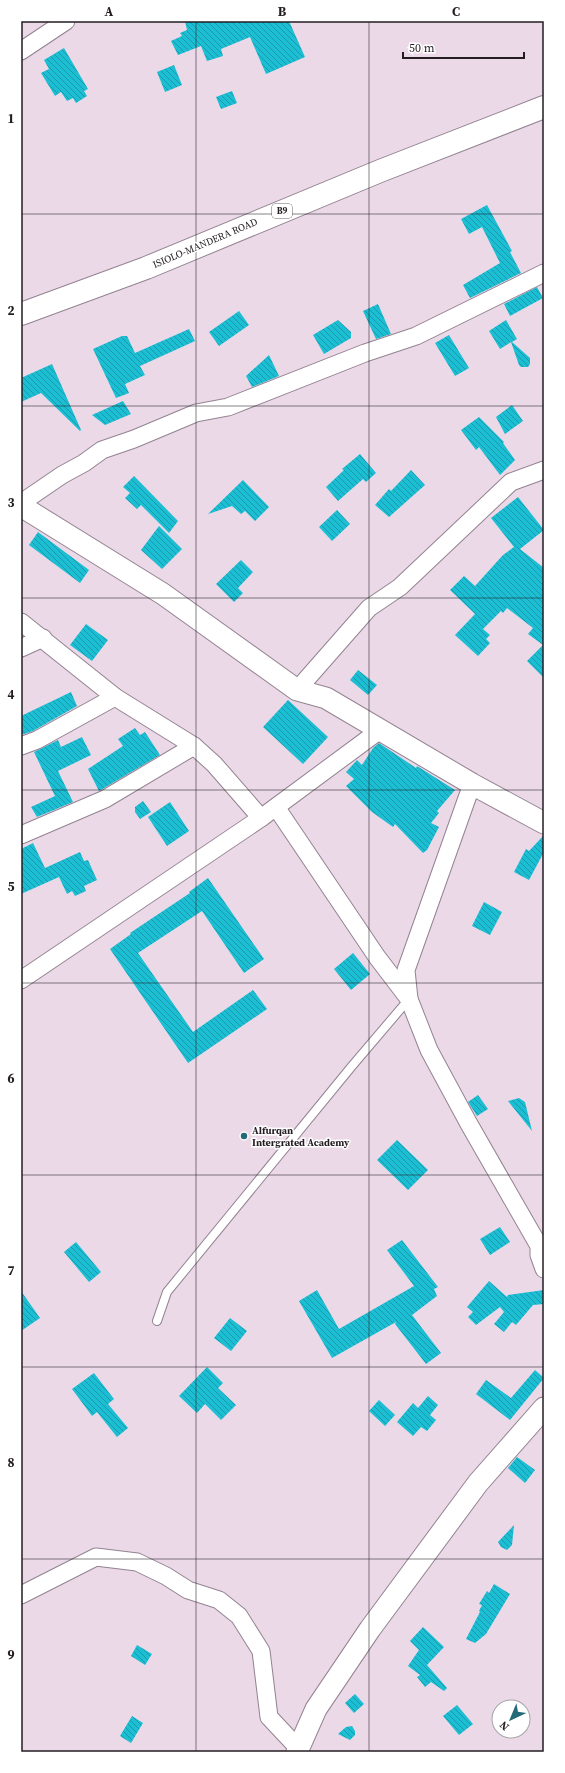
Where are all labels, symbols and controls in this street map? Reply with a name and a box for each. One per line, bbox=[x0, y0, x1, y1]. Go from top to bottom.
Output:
text: A bbox=[105, 3, 114, 20]
text: B bbox=[278, 3, 287, 20]
text: C bbox=[452, 3, 460, 20]
scale bar bbox=[403, 34, 524, 60]
text: 50 m bbox=[409, 40, 435, 56]
text: 1 bbox=[7, 110, 15, 127]
road number: B9 bbox=[272, 204, 292, 218]
street label: ISIOLO-MANDERA ROAD bbox=[151, 215, 259, 271]
text: 2 bbox=[7, 302, 15, 319]
text: 3 bbox=[7, 494, 15, 511]
text: 4 bbox=[7, 686, 15, 703]
text: 5 bbox=[7, 878, 15, 895]
text: 6 bbox=[7, 1070, 15, 1087]
place label: Alfurqan Intergrated Academy bbox=[252, 1124, 350, 1149]
marker: Alfurqan Intergrated Academy bbox=[239, 1131, 249, 1141]
text: 7 bbox=[7, 1262, 15, 1279]
text: 8 bbox=[7, 1454, 15, 1471]
text: 9 bbox=[7, 1646, 15, 1663]
north arrow bbox=[491, 1699, 531, 1739]
text: N bbox=[496, 1718, 512, 1734]

